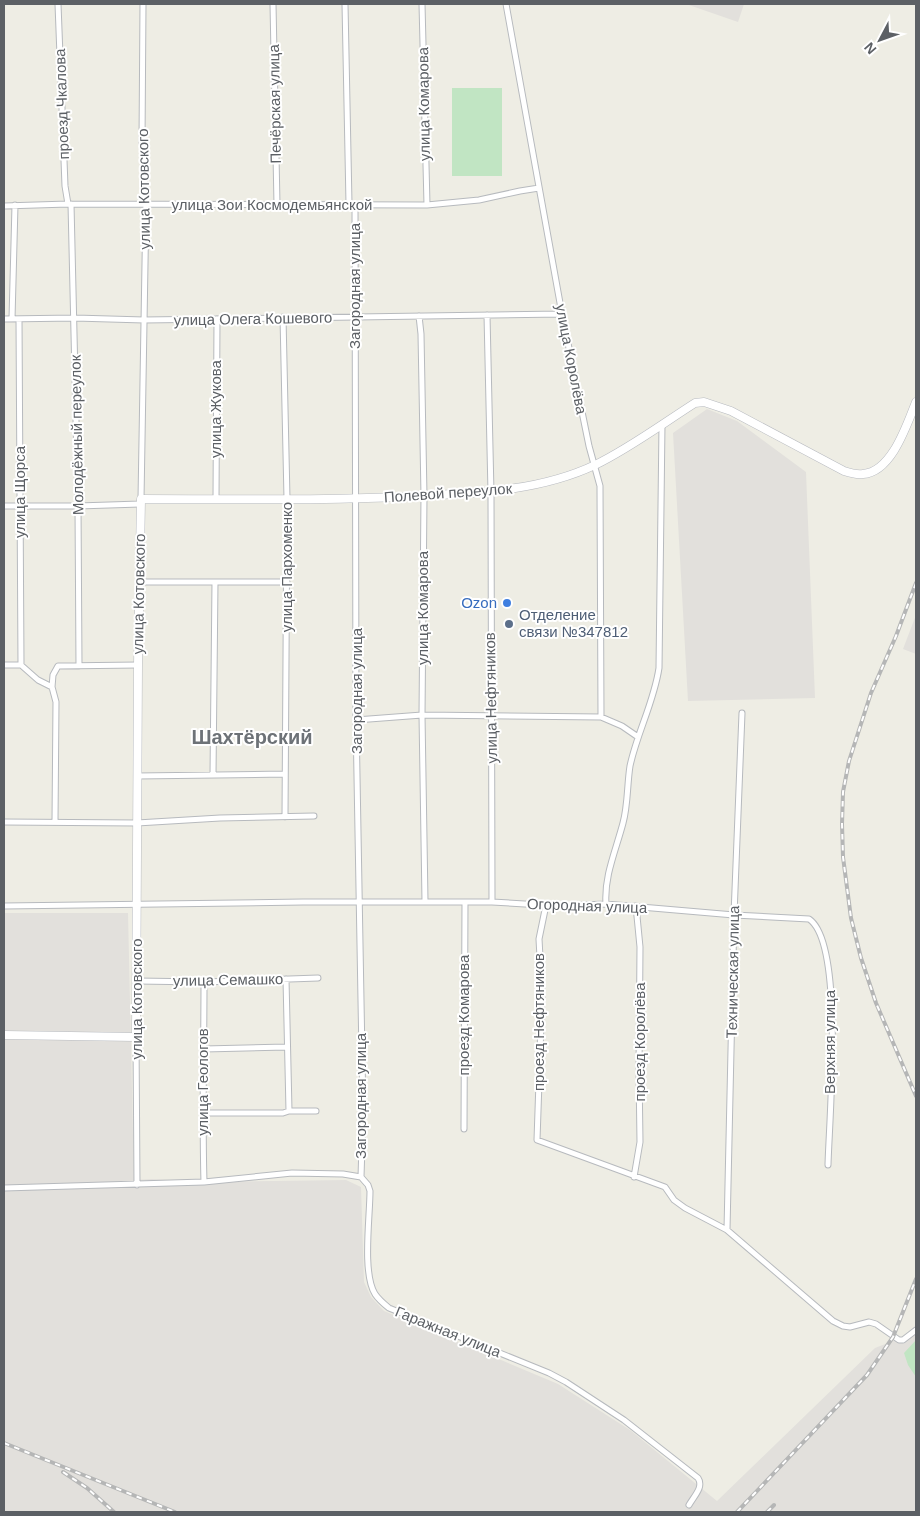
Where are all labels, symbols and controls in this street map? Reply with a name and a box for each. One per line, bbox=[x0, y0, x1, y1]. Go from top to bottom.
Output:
north arrow bbox=[855, 15, 905, 65]
text: N bbox=[861, 39, 880, 58]
street label: Печёрская улица bbox=[265, 44, 284, 164]
street label: улица Комарова bbox=[414, 46, 433, 161]
street label: проезд Чкалова bbox=[51, 48, 72, 160]
street label: улица Котовского bbox=[134, 128, 153, 250]
street label: улица Зои Космодемьянской bbox=[172, 196, 372, 213]
street label: Загородная улица bbox=[346, 222, 363, 349]
street label: улица Королёва bbox=[552, 302, 591, 416]
street label: улица Олега Кошевого bbox=[173, 309, 332, 328]
street label: Молодёжный переулок bbox=[67, 354, 86, 515]
street label: улица Жукова bbox=[207, 359, 224, 458]
street label: улица Щорса bbox=[11, 445, 28, 538]
street label: Полевой переулок bbox=[383, 480, 513, 505]
street label: улица Пархоменко bbox=[278, 502, 295, 632]
street label: улица Котовского bbox=[129, 533, 148, 655]
street label: улица Комарова bbox=[414, 550, 431, 665]
place label: Ozon bbox=[461, 594, 497, 611]
marker: Ozon bbox=[501, 597, 513, 609]
place label: Отделение связи №347812 bbox=[519, 606, 628, 640]
marker: Отделение связи №347812 bbox=[503, 618, 515, 630]
street label: Загородная улица bbox=[348, 627, 365, 754]
street label: улица Нефтяников bbox=[481, 632, 500, 764]
district label: Шахтёрский bbox=[191, 726, 313, 748]
street label: Огородная улица bbox=[527, 895, 648, 916]
street label: Техническая улица bbox=[723, 905, 742, 1039]
street label: улица Котовского bbox=[128, 938, 145, 1060]
street label: проезд Нефтяников bbox=[530, 953, 547, 1091]
street label: проезд Комарова bbox=[455, 954, 472, 1075]
street label: улица Семашко bbox=[173, 970, 283, 989]
street label: проезд Королёва bbox=[631, 982, 648, 1101]
street label: Верхняя улица bbox=[821, 989, 838, 1094]
street label: улица Геологов bbox=[194, 1028, 211, 1136]
street label: Загородная улица bbox=[352, 1032, 369, 1159]
street label: Гаражная улица bbox=[393, 1303, 504, 1361]

